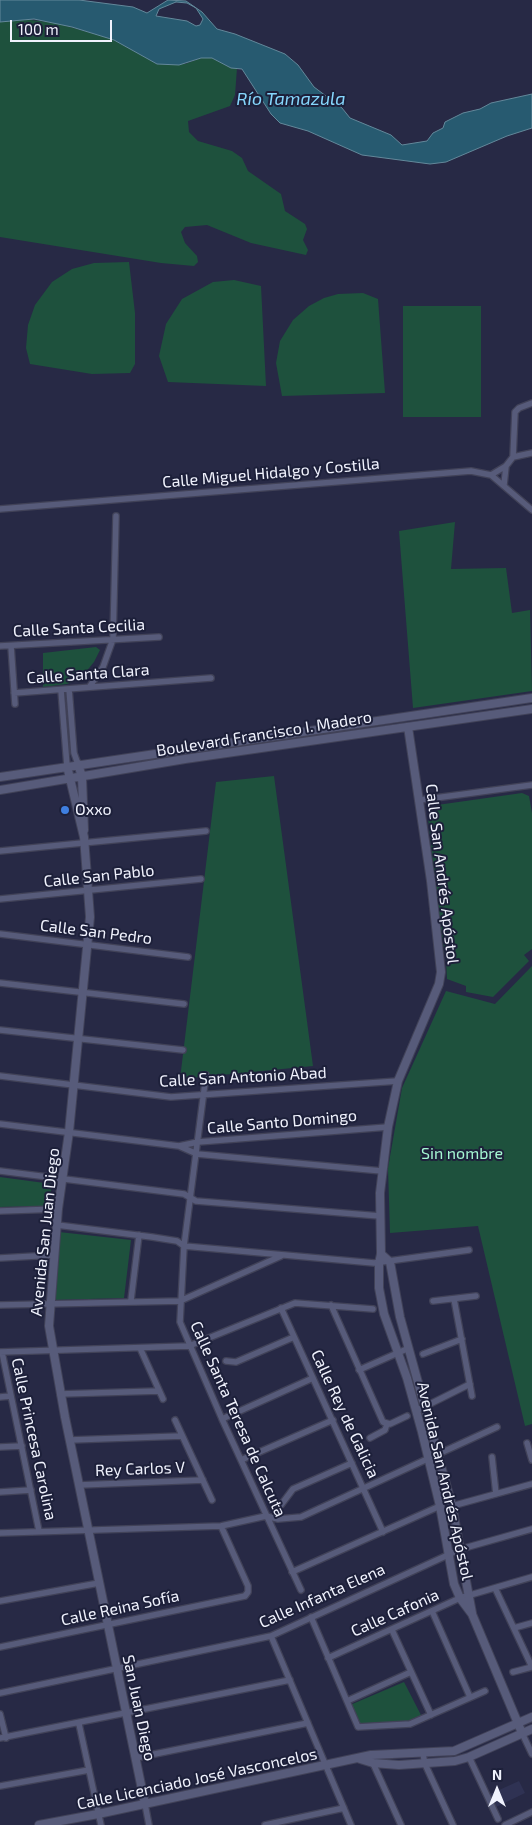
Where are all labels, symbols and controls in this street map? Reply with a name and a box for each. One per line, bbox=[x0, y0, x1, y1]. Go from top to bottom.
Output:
scale bar bbox=[12, 10, 115, 42]
text: 100 m bbox=[18, 20, 59, 38]
water label: Río Tamazula bbox=[236, 88, 346, 110]
street label: Calle Miguel Hidalgo y Costilla bbox=[162, 454, 380, 492]
street label: Calle Santa Cecilia bbox=[13, 615, 145, 641]
street label: Calle Santa Clara bbox=[26, 660, 150, 688]
street label: Boulevard Francisco I. Madero bbox=[155, 707, 373, 761]
street label: Calle San Andrés Apóstol bbox=[421, 783, 463, 965]
place label: Oxxo bbox=[75, 800, 111, 820]
marker: Oxxo bbox=[59, 804, 71, 816]
street label: Calle San Pablo bbox=[43, 861, 155, 891]
street label: Calle San Pedro bbox=[39, 916, 153, 948]
street label: Calle San Antonio Abad bbox=[159, 1063, 327, 1091]
street label: Calle Santo Domingo bbox=[206, 1106, 358, 1138]
park label: Sin nombre bbox=[421, 1144, 503, 1164]
street label: Avenida San Juan Diego bbox=[27, 1147, 63, 1317]
street label: Calle Santa Teresa de Calcuta bbox=[186, 1318, 290, 1520]
street label: Calle Rey de Galicia bbox=[307, 1347, 383, 1481]
street label: Calle Princesa Carolina bbox=[7, 1356, 61, 1522]
street label: Avenida San Andrés Apóstol bbox=[413, 1380, 477, 1582]
street label: Rey Carlos V bbox=[95, 1458, 185, 1480]
street label: Calle Infanta Elena bbox=[256, 1560, 388, 1632]
street label: Calle Cafonia bbox=[348, 1585, 442, 1641]
street label: Calle Reina Sofía bbox=[59, 1586, 181, 1630]
street label: San Juan Diego bbox=[118, 1653, 160, 1763]
street label: Calle Licenciado José Vasconcelos bbox=[75, 1744, 319, 1814]
north arrow bbox=[472, 1765, 522, 1815]
text: N bbox=[492, 1766, 502, 1783]

